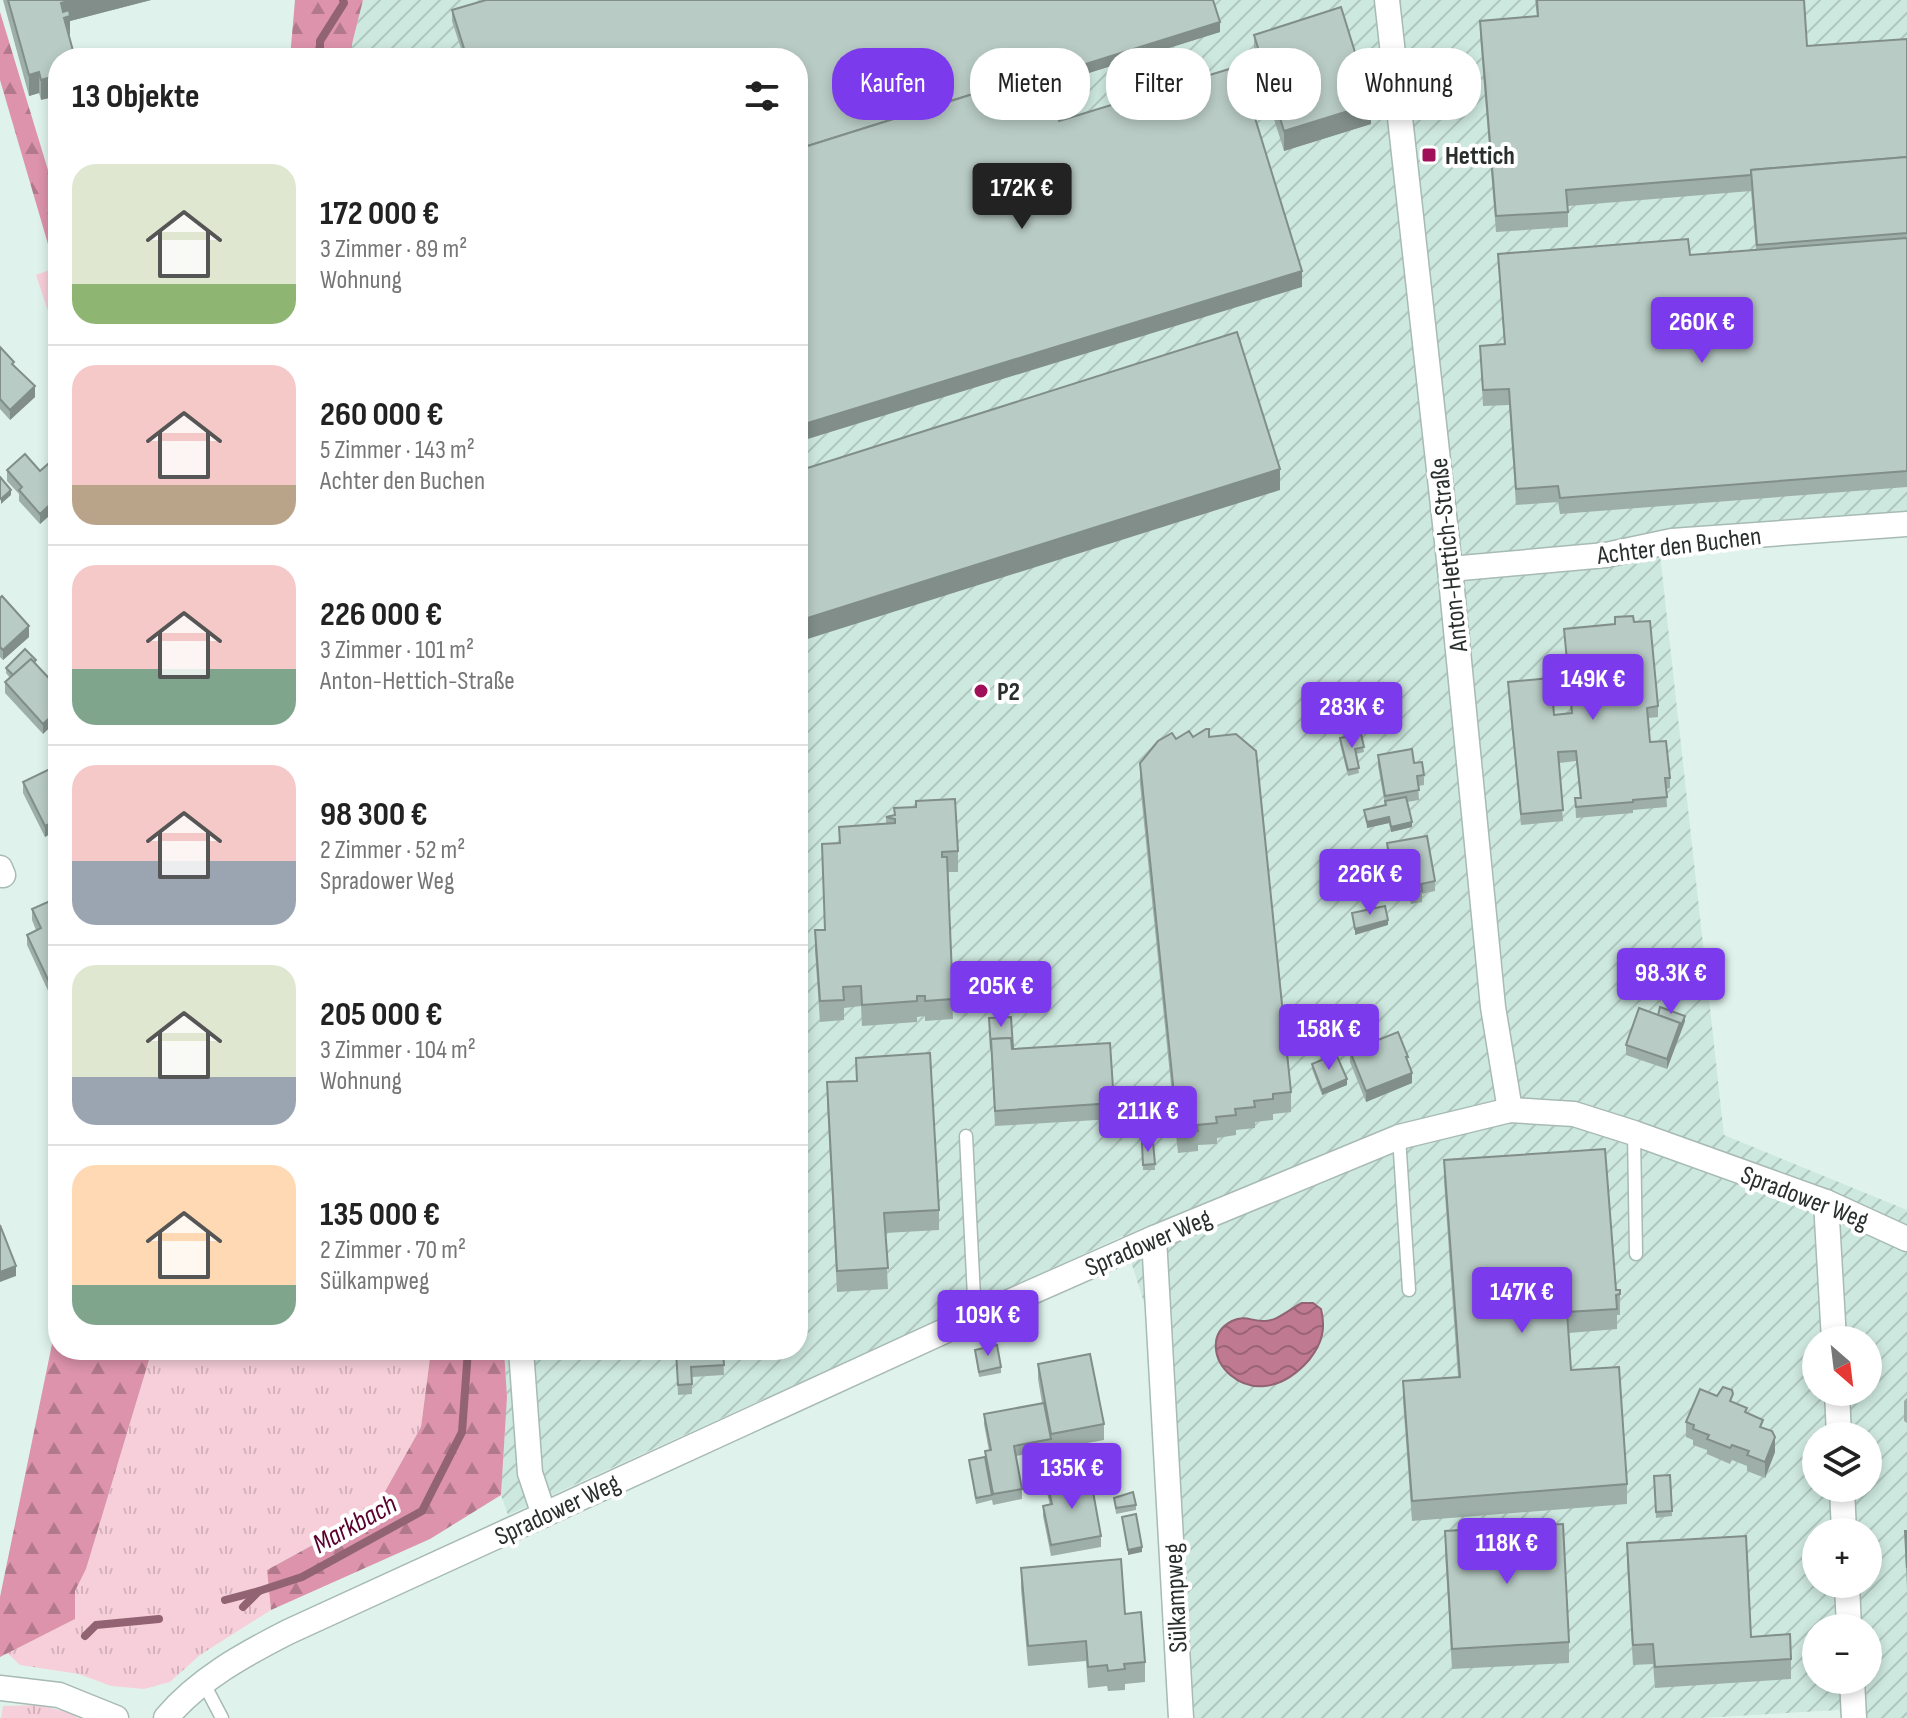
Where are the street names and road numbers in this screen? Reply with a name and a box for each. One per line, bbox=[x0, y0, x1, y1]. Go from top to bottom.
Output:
street label: Anton-Hettich-Straße bbox=[1424, 456, 1475, 654]
street label: Achter den Buchen bbox=[1594, 521, 1763, 572]
street label: Spradower Weg bbox=[1736, 1160, 1873, 1237]
street label: Spradower Weg bbox=[1081, 1203, 1216, 1284]
street label: Spradower Weg bbox=[490, 1468, 625, 1553]
street label: Sülkampweg bbox=[1158, 1542, 1195, 1653]

